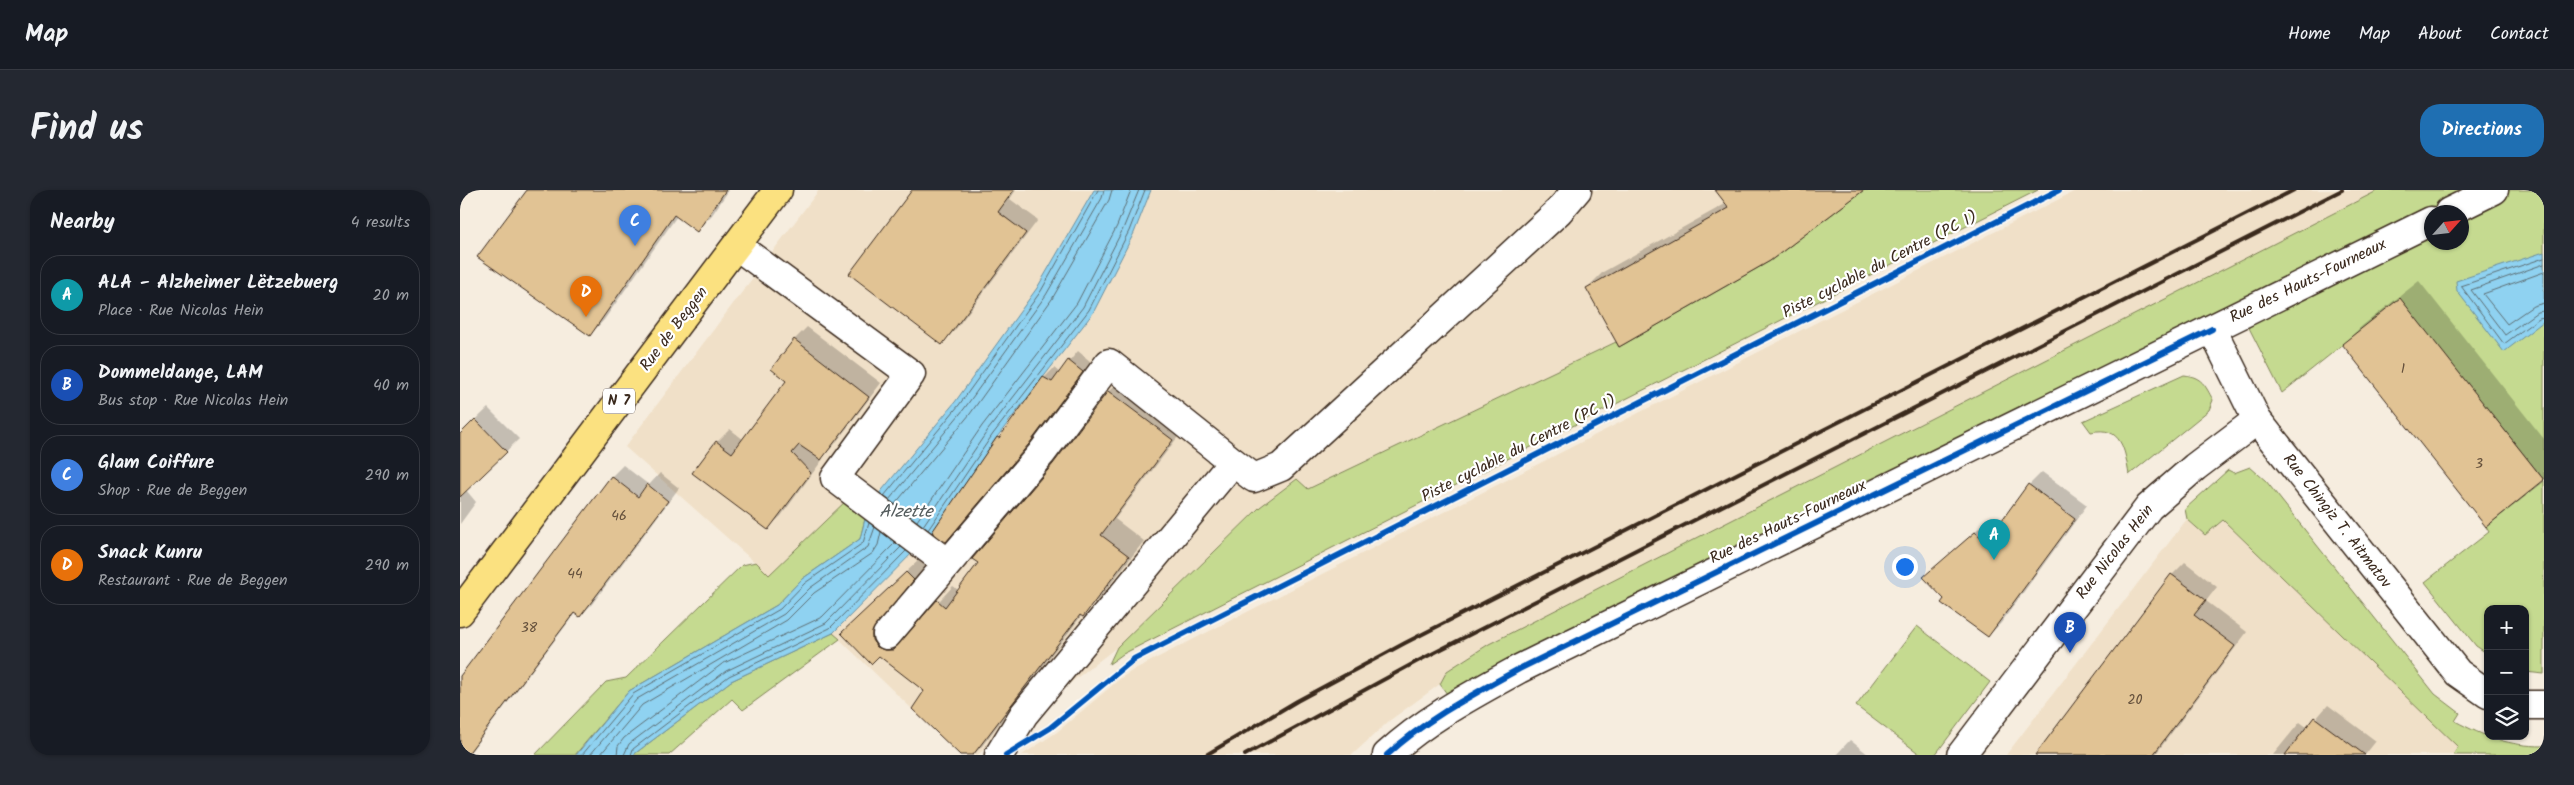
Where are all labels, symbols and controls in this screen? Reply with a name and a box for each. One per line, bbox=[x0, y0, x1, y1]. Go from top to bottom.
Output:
text: Map bbox=[25, 15, 68, 54]
text: Home bbox=[2288, 20, 2331, 49]
text: Map bbox=[2359, 20, 2390, 49]
text: About bbox=[2418, 20, 2462, 49]
text: Contact bbox=[2490, 20, 2549, 49]
text: Find us bbox=[30, 102, 143, 158]
button: Directions bbox=[2420, 104, 2544, 157]
pin: C bbox=[619, 205, 651, 246]
street label: Piste cyclable du Centre (PC 1) bbox=[1778, 205, 1982, 325]
north arrow bbox=[2424, 205, 2469, 250]
text: Nearby bbox=[50, 206, 115, 239]
text: 4 results bbox=[351, 210, 410, 235]
street label: Rue des Hauts-Fourneaux bbox=[2225, 232, 2392, 330]
text: ALA - Alzheimer Lëtzebuerg bbox=[98, 268, 338, 298]
pin: D bbox=[570, 276, 602, 317]
street label: Rue de Beggen bbox=[634, 281, 714, 377]
text: A bbox=[62, 283, 72, 308]
text: 20 m bbox=[373, 283, 409, 308]
text: Place · Rue Nicolas Hein bbox=[98, 298, 264, 323]
text: Dommeldange, LAM bbox=[98, 358, 263, 388]
house number: 1 bbox=[2401, 358, 2405, 380]
text: B bbox=[62, 373, 72, 398]
text: 40 m bbox=[373, 373, 409, 398]
text: Bus stop · Rue Nicolas Hein bbox=[98, 388, 288, 413]
road number: N 7 bbox=[603, 388, 635, 414]
street label: Piste cyclable du Centre (PC 1) bbox=[1417, 389, 1621, 509]
text: Glam Coiffure bbox=[98, 448, 214, 478]
street label: Rue Chingiz T. Aitmatov bbox=[2276, 448, 2398, 594]
house number: 3 bbox=[2475, 453, 2483, 475]
text: C bbox=[62, 463, 72, 488]
text: 290 m bbox=[365, 463, 409, 488]
street label: Rue des Hauts-Fourneaux bbox=[1705, 473, 1872, 571]
text: Shop · Rue de Beggen bbox=[98, 478, 247, 503]
water label: Alzette bbox=[879, 498, 935, 527]
street label: Rue Nicolas Hein bbox=[2070, 499, 2160, 605]
house number: 46 bbox=[611, 505, 627, 527]
pin: A bbox=[1978, 519, 2010, 560]
text: Snack Kunru bbox=[98, 538, 202, 568]
text: D bbox=[62, 553, 72, 578]
text: 290 m bbox=[365, 553, 409, 578]
your location bbox=[1892, 554, 1918, 580]
house number: 44 bbox=[567, 563, 583, 585]
text: Restaurant · Rue de Beggen bbox=[98, 568, 287, 593]
map controls bbox=[2484, 605, 2529, 740]
button: + bbox=[2484, 605, 2529, 650]
pin: B bbox=[2054, 612, 2086, 653]
house number: 38 bbox=[521, 617, 538, 639]
button: − bbox=[2484, 650, 2529, 695]
house number: 20 bbox=[2127, 689, 2143, 711]
button: layers bbox=[2484, 695, 2529, 740]

